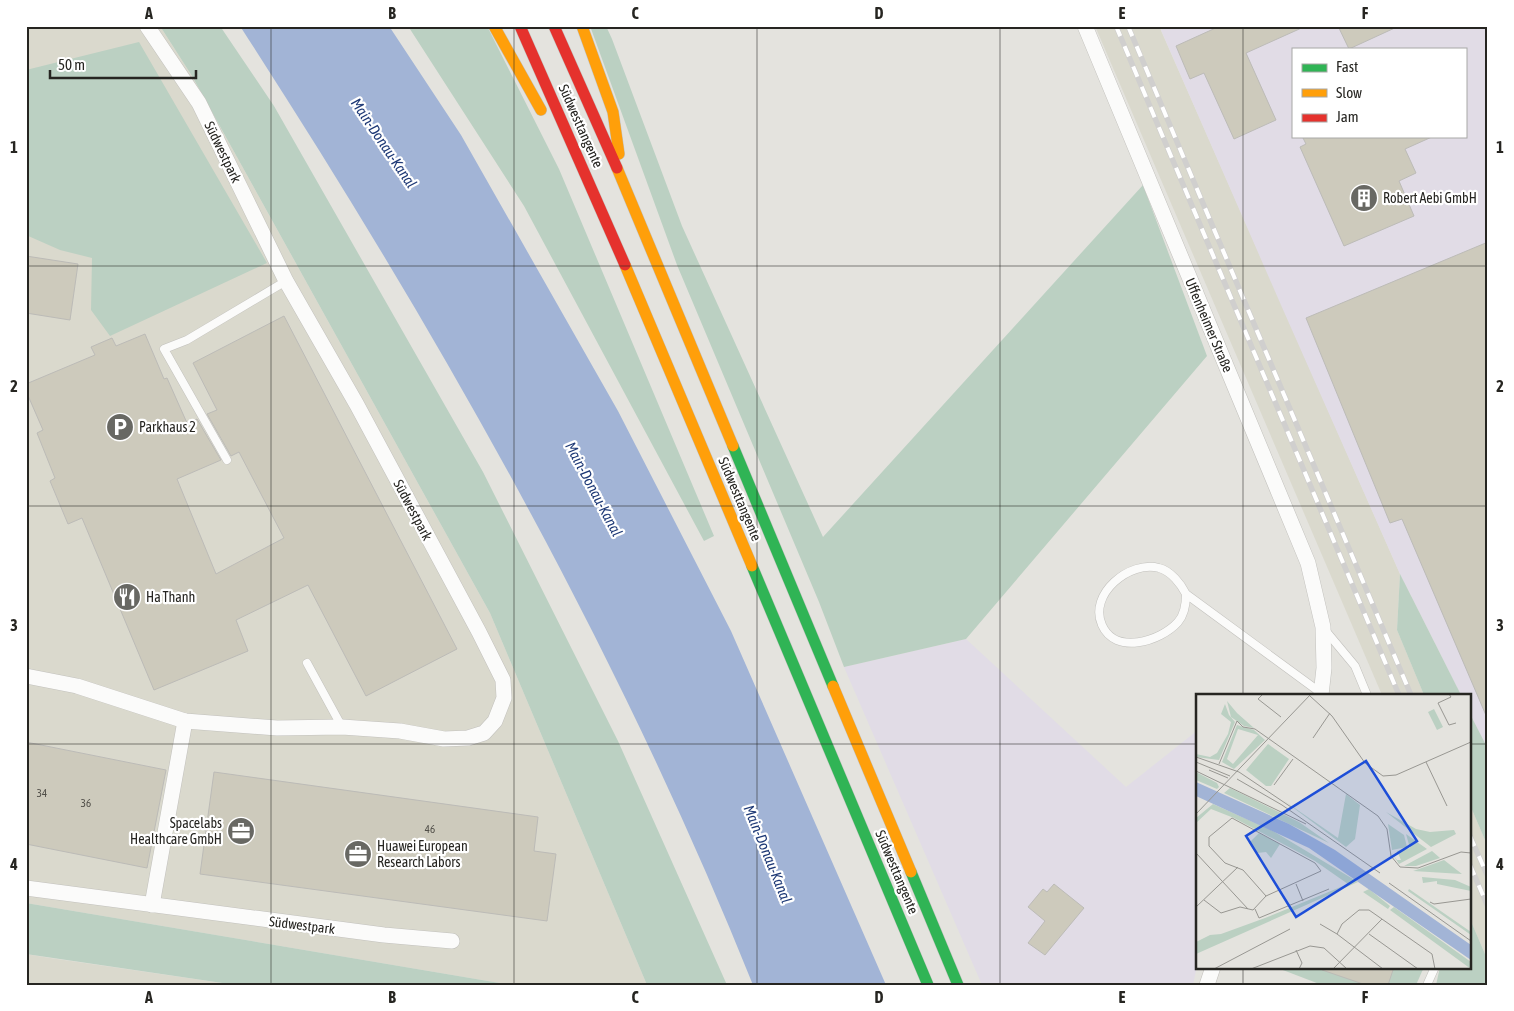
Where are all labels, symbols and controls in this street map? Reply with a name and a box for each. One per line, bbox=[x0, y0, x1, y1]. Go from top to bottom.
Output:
text: A bbox=[144, 4, 153, 22]
text: B bbox=[388, 4, 396, 22]
text: C bbox=[631, 4, 639, 22]
text: D bbox=[875, 4, 884, 22]
text: E bbox=[1119, 4, 1126, 22]
text: F bbox=[1362, 4, 1369, 22]
scale bar bbox=[50, 48, 196, 80]
legend bbox=[1292, 48, 1466, 138]
text: 50 m bbox=[58, 56, 85, 73]
text: Fast bbox=[1336, 58, 1358, 75]
street label: Südwesttangente bbox=[556, 82, 606, 170]
text: Slow bbox=[1336, 84, 1362, 101]
water label: Main-Donau-Kanal bbox=[348, 95, 420, 191]
text: Jam bbox=[1336, 108, 1359, 125]
street label: Südwestpark bbox=[201, 119, 245, 185]
text: 1 bbox=[10, 138, 18, 156]
text: 1 bbox=[1496, 138, 1504, 156]
building icon: Robert Aebi GmbH bbox=[1349, 183, 1379, 213]
place label: Robert Aebi GmbH bbox=[1383, 190, 1477, 206]
street label: Uffenheimer Straße bbox=[1182, 275, 1236, 375]
text: 2 bbox=[10, 377, 18, 395]
text: 2 bbox=[1496, 377, 1504, 395]
parking icon: Parkhaus 2 bbox=[105, 412, 135, 442]
place label: Parkhaus 2 bbox=[139, 419, 196, 435]
water label: Main-Donau-Kanal bbox=[562, 439, 626, 539]
street label: Südwesttangente bbox=[715, 455, 765, 543]
street label: Südwestpark bbox=[390, 477, 436, 543]
restaurant icon: Ha Thanh bbox=[112, 582, 142, 612]
place label: Ha Thanh bbox=[146, 589, 195, 605]
text: 3 bbox=[10, 616, 18, 634]
text: 3 bbox=[1496, 616, 1504, 634]
inset map bbox=[1196, 694, 1472, 968]
house number: 34 bbox=[37, 787, 47, 799]
house number: 36 bbox=[81, 797, 91, 809]
water label: Main-Donau-Kanal bbox=[741, 802, 795, 906]
place label: Spacelabs Healthcare GmbH bbox=[130, 815, 222, 847]
office icon: Spacelabs Healthcare GmbH bbox=[226, 816, 256, 846]
house number: 46 bbox=[425, 823, 435, 835]
street label: Südwesttangente bbox=[872, 828, 922, 916]
place label: Huawei European Research Labors bbox=[377, 838, 468, 870]
office icon: Huawei European Research Labors bbox=[343, 839, 373, 869]
text: 4 bbox=[9, 855, 18, 873]
text: 4 bbox=[1495, 855, 1504, 873]
street label: Südwestpark bbox=[268, 913, 336, 937]
text: A bbox=[144, 988, 153, 1006]
text: B bbox=[388, 988, 396, 1006]
text: C bbox=[631, 988, 639, 1006]
text: D bbox=[875, 988, 884, 1006]
text: E bbox=[1119, 988, 1126, 1006]
text: F bbox=[1362, 988, 1369, 1006]

